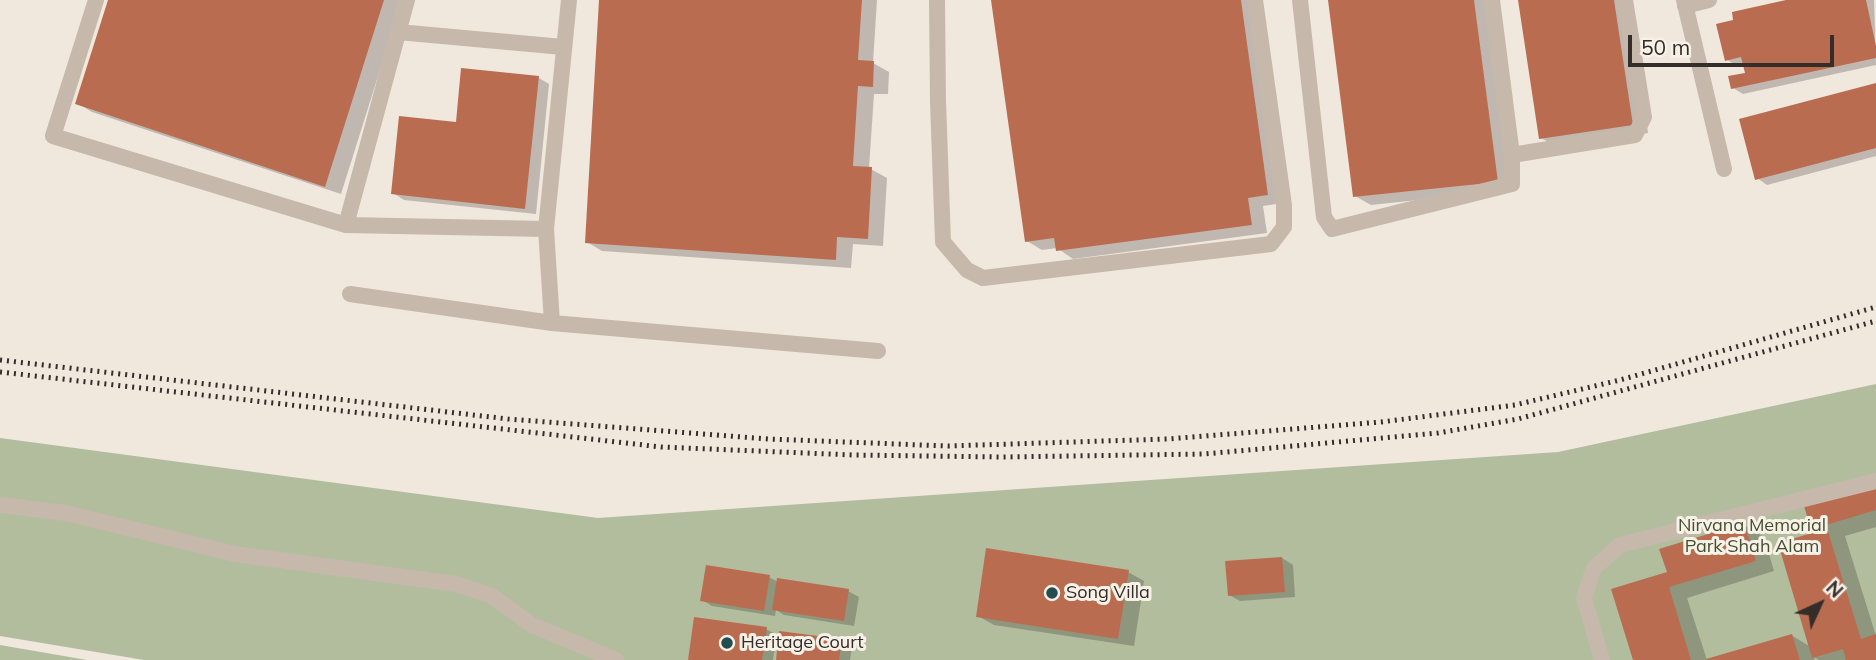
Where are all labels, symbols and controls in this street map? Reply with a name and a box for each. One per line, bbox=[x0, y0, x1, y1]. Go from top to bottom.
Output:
scale bar bbox=[1631, 21, 1838, 65]
text: 50 m bbox=[1641, 34, 1690, 60]
park label: Nirvana Memorial Park Shah Alam bbox=[1678, 515, 1826, 558]
north arrow bbox=[1785, 569, 1855, 639]
text: N bbox=[1821, 576, 1848, 603]
place label: Song Villa bbox=[1066, 582, 1150, 604]
marker: Song Villa bbox=[1044, 585, 1060, 601]
place label: Heritage Court bbox=[741, 632, 863, 654]
marker: Heritage Court bbox=[719, 635, 735, 651]

